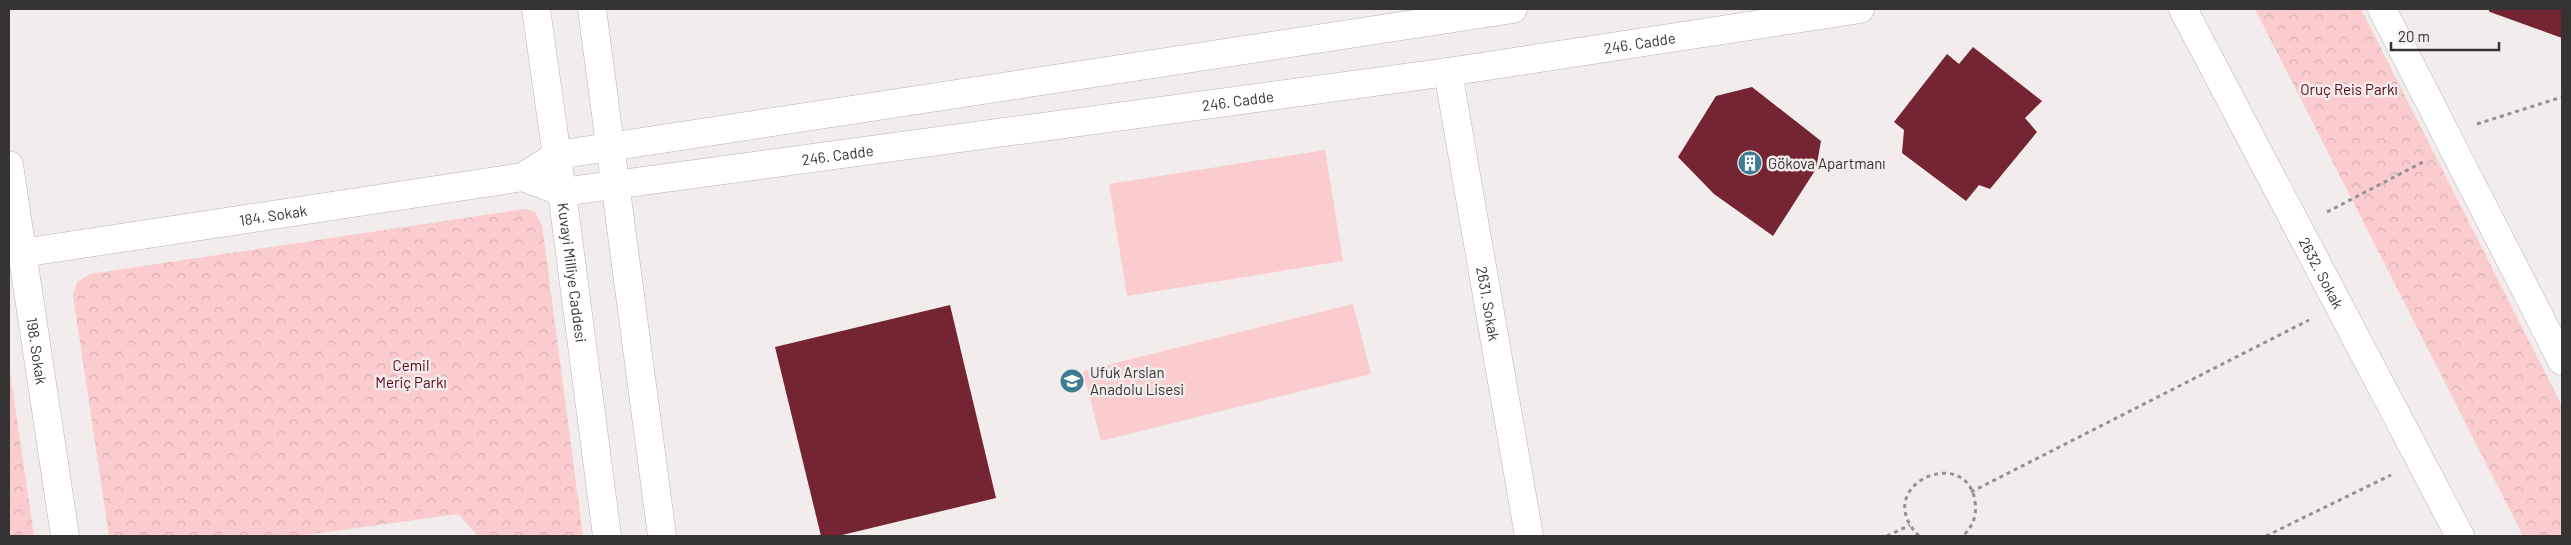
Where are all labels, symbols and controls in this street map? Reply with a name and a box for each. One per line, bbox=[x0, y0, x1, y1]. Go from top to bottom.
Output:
scale bar bbox=[2391, 20, 2498, 52]
text: 20 m bbox=[2398, 27, 2430, 45]
street label: 246. Cadde bbox=[1603, 28, 1677, 57]
park label: Oruç Reis Parkı bbox=[2300, 80, 2398, 98]
street label: 246. Cadde bbox=[1201, 87, 1275, 114]
street label: 246. Cadde bbox=[800, 141, 875, 168]
building icon: Gökova Apartmanı bbox=[1737, 150, 1763, 176]
place label: Gökova Apartmanı bbox=[1768, 154, 1885, 172]
street label: 184. Sokak bbox=[238, 201, 309, 229]
street label: Kuvayi Milliye Caddesi bbox=[554, 202, 591, 343]
street label: 2632. Sokak bbox=[2295, 234, 2348, 312]
street label: 2631. Sokak bbox=[1473, 265, 1504, 343]
street label: 198. Sokak bbox=[23, 316, 51, 386]
park label: Cemil Meriç Parkı bbox=[375, 356, 447, 391]
place label: Ufuk Arslan Anadolu Lisesi bbox=[1090, 363, 1184, 398]
school or university icon: Ufuk Arslan Anadolu Lisesi bbox=[1059, 368, 1085, 394]

